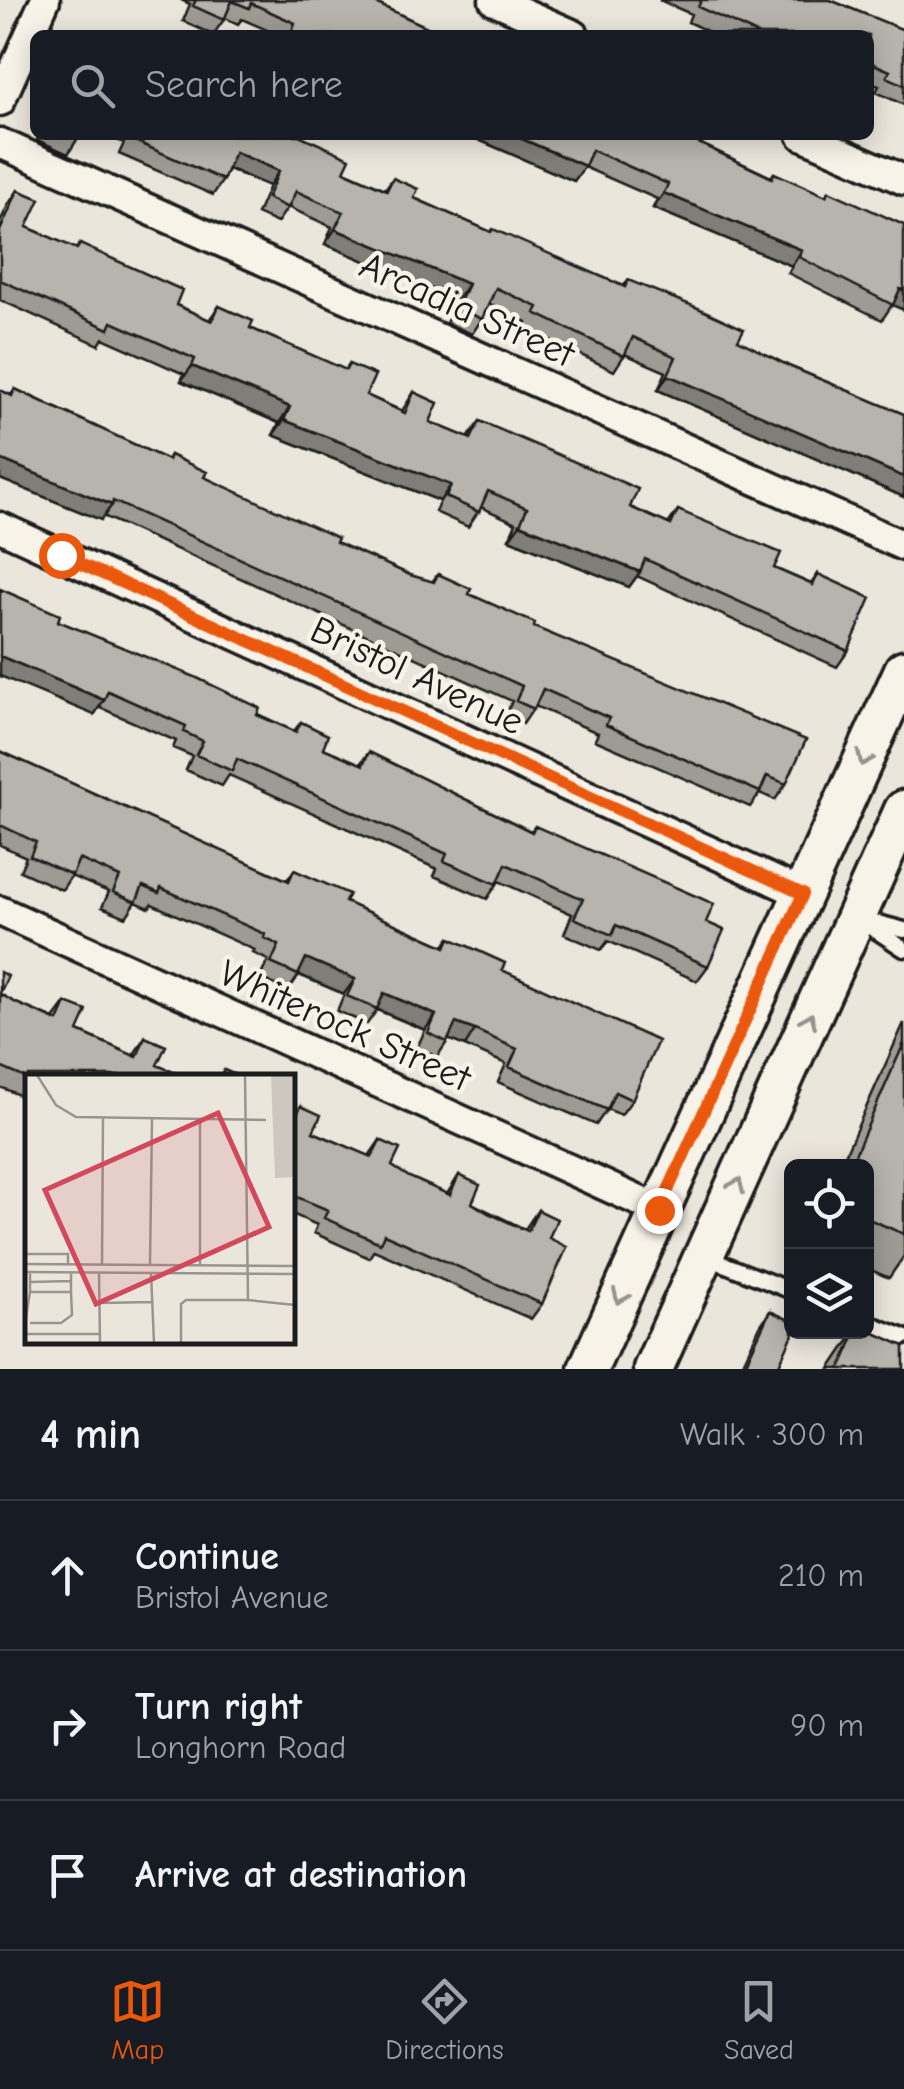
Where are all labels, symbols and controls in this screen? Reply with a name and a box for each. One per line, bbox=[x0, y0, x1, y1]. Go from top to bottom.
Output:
search box bbox=[30, 30, 874, 140]
icon: search bbox=[65, 58, 120, 113]
text: Search here bbox=[145, 63, 343, 107]
street label: Arcadia Street bbox=[353, 243, 582, 377]
route start bbox=[39, 533, 85, 579]
street label: Bristol Avenue bbox=[304, 608, 530, 744]
one-way arrow bbox=[856, 749, 876, 767]
street label: Whiterock Street bbox=[213, 951, 478, 1101]
one-way arrow bbox=[797, 1012, 817, 1030]
inset map bbox=[25, 1074, 295, 1344]
map controls bbox=[784, 1159, 874, 1339]
button: locate bbox=[784, 1159, 874, 1249]
one-way arrow bbox=[725, 1177, 745, 1195]
route end bbox=[637, 1188, 683, 1234]
button: layers bbox=[784, 1249, 874, 1339]
one-way arrow bbox=[612, 1287, 632, 1305]
text: 4 min bbox=[40, 1410, 141, 1459]
text: Walk · 300 m bbox=[680, 1416, 864, 1453]
text: Continue bbox=[135, 1535, 279, 1579]
icon: ahead bbox=[40, 1548, 95, 1603]
text: 210 m bbox=[778, 1557, 864, 1594]
text: Bristol Avenue bbox=[135, 1579, 328, 1616]
text: Turn right bbox=[135, 1685, 302, 1729]
icon: right bbox=[40, 1698, 95, 1753]
text: 90 m bbox=[790, 1707, 864, 1744]
text: Longhorn Road bbox=[135, 1729, 346, 1766]
icon: arrive bbox=[40, 1848, 95, 1903]
text: Arrive at destination bbox=[135, 1853, 467, 1897]
tab: Map bbox=[110, 1974, 165, 2066]
tab: Directions bbox=[385, 1974, 504, 2066]
tab: Saved bbox=[724, 1974, 794, 2066]

